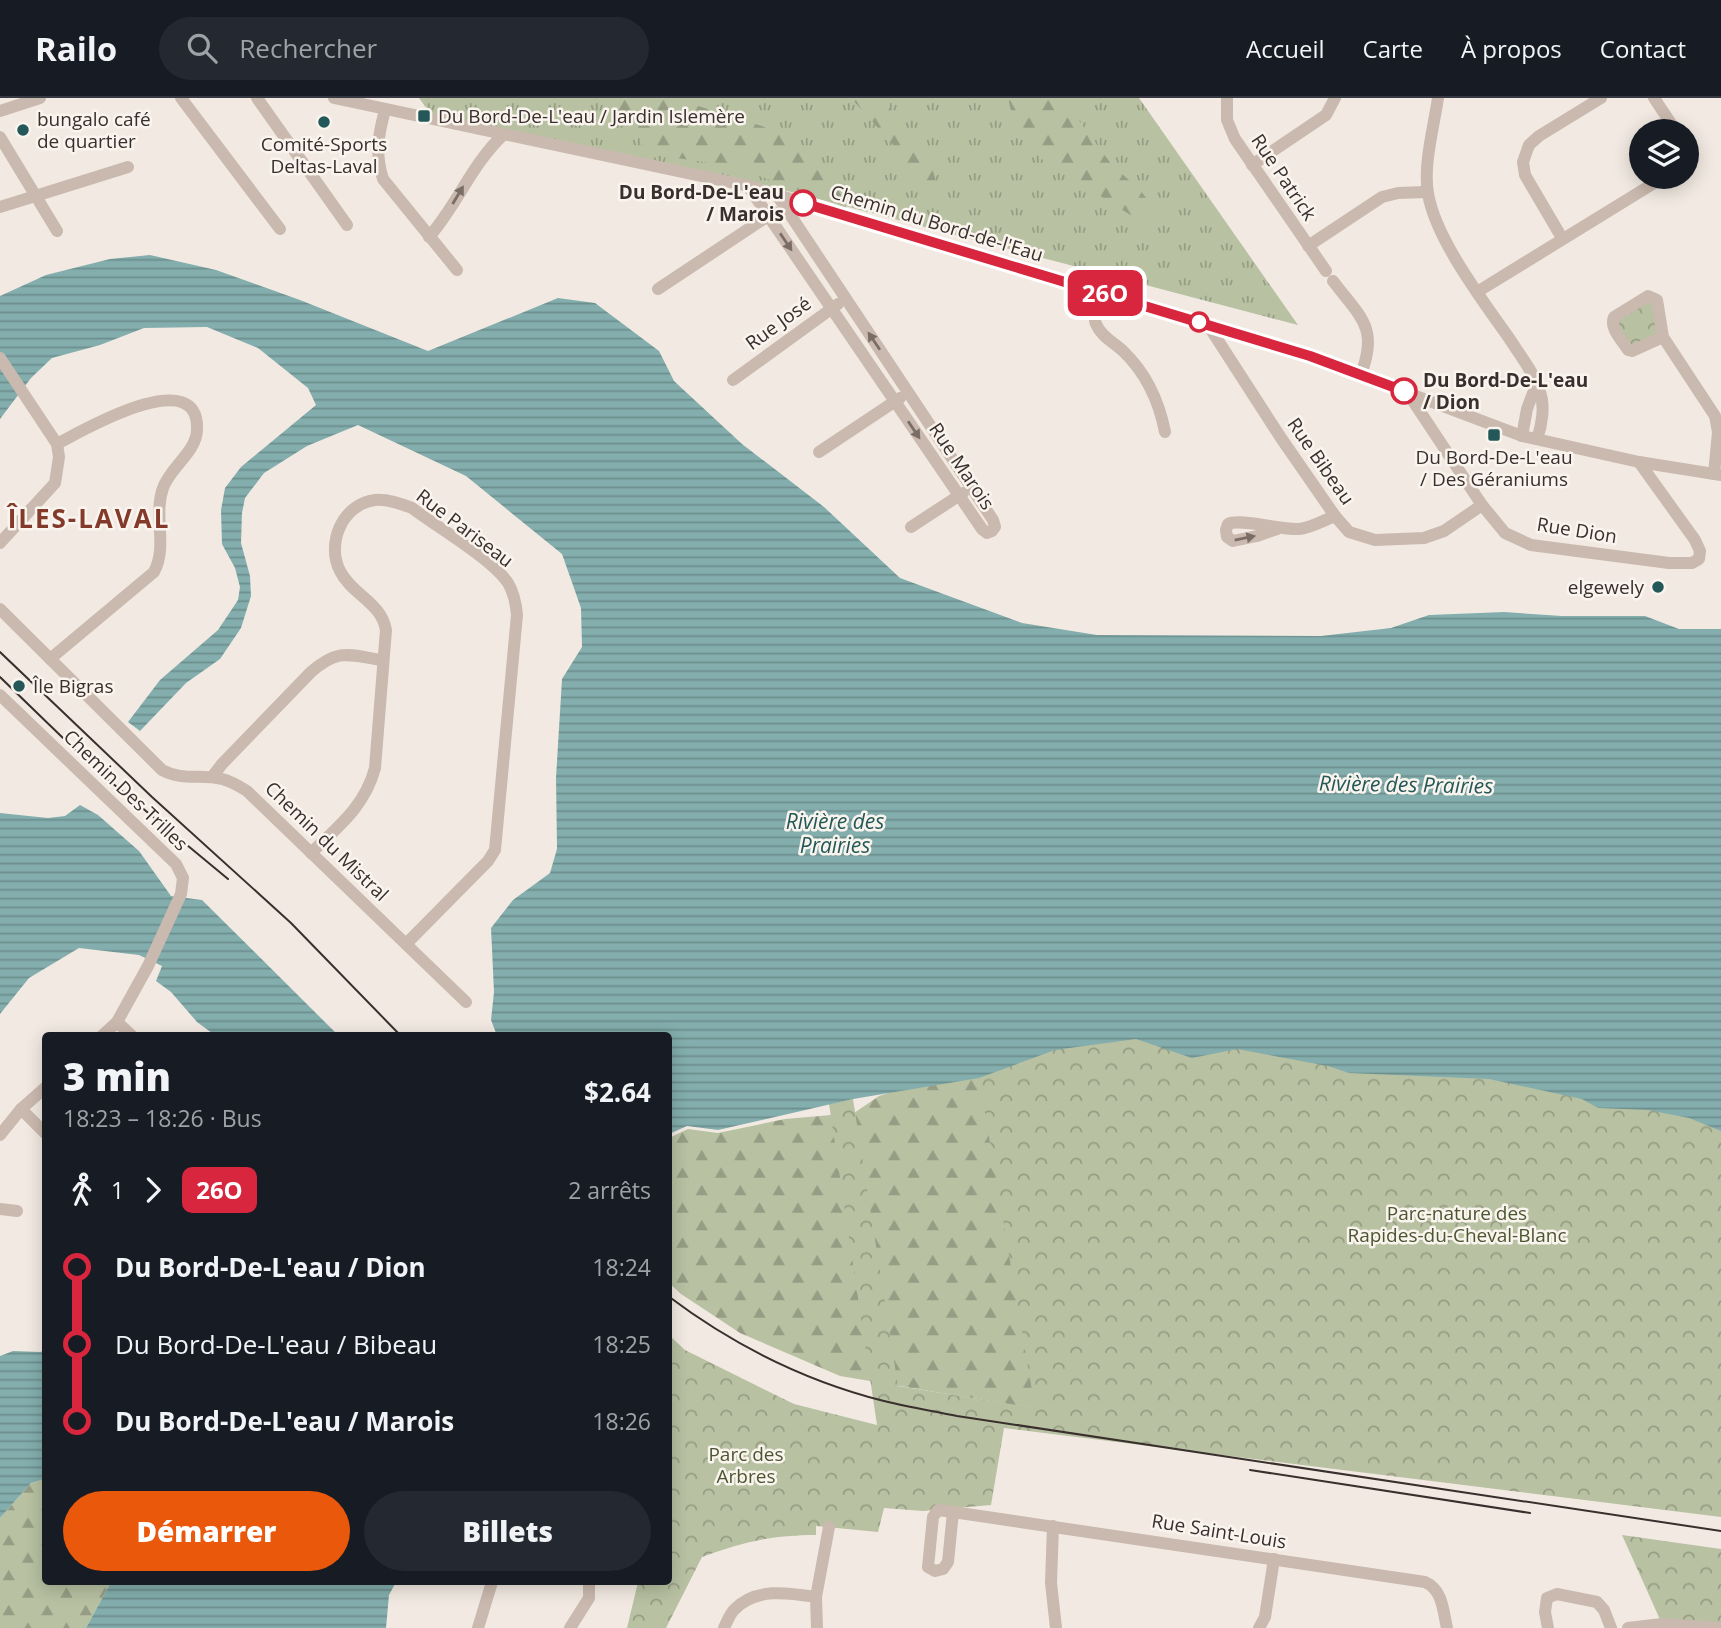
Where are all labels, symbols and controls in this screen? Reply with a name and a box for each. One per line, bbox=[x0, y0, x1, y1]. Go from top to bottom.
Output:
search box bbox=[159, 17, 649, 80]
text: Railo bbox=[35, 26, 117, 71]
icon: search bbox=[183, 29, 221, 67]
text: Rechercher bbox=[239, 30, 377, 66]
text: Accueil bbox=[1246, 32, 1325, 65]
text: Carte bbox=[1363, 32, 1423, 65]
text: À propos bbox=[1461, 32, 1562, 65]
text: Contact bbox=[1600, 32, 1686, 65]
place label: Du Bord-De-L'eau / Jardin Islemère bbox=[438, 103, 745, 129]
place label: bungalo café de quartier bbox=[37, 106, 151, 154]
marker: Du Bord-De-L'eau / Jardin Islemère bbox=[416, 108, 432, 124]
marker: Comité-Sports Deltas-Laval bbox=[316, 114, 332, 130]
map controls bbox=[1629, 119, 1699, 189]
button: layers bbox=[1629, 119, 1699, 189]
marker: bungalo café de quartier bbox=[15, 122, 31, 138]
street label: Rue Patrick bbox=[1245, 129, 1323, 225]
place label: Comité-Sports Deltas-Laval bbox=[261, 131, 387, 179]
street label: Chemin du Bord-de-l'Eau bbox=[828, 178, 1046, 268]
place label: Du Bord-De-L'eau / Marois bbox=[619, 179, 784, 227]
one-way arrow bbox=[452, 186, 465, 205]
marker: Du Bord-De-L'eau / Marois bbox=[790, 190, 816, 216]
one-way arrow bbox=[779, 233, 793, 251]
line badge: 26O bbox=[1065, 270, 1145, 316]
text: 26O bbox=[1082, 276, 1128, 309]
street label: Rue José bbox=[740, 290, 816, 356]
unlabelled marker bbox=[1189, 312, 1209, 332]
one-way arrow bbox=[867, 331, 880, 351]
place label: Du Bord-De-L'eau / Dion bbox=[1423, 367, 1588, 415]
marker: Du Bord-De-L'eau / Dion bbox=[1391, 378, 1417, 404]
street label: Rue Bibeau bbox=[1282, 412, 1360, 510]
street label: Rue Marois bbox=[923, 417, 1001, 515]
one-way arrow bbox=[907, 421, 921, 439]
marker: Du Bord-De-L'eau / Des Géraniums bbox=[1486, 427, 1502, 443]
place label: Du Bord-De-L'eau / Des Géraniums bbox=[1415, 444, 1573, 492]
street label: Rue Pariseau bbox=[411, 483, 519, 573]
district label: ÎLES-LAVAL bbox=[6, 500, 170, 536]
street label: Rue Dion bbox=[1535, 511, 1619, 549]
one-way arrow bbox=[1234, 533, 1256, 544]
place label: elgewely bbox=[1568, 574, 1644, 600]
marker: elgewely bbox=[1650, 579, 1666, 595]
place label: Île Bigras bbox=[32, 673, 113, 699]
marker: Île Bigras bbox=[11, 678, 27, 694]
street label: Chemin Des Trilles bbox=[58, 724, 194, 856]
water label: Rivière des Prairies bbox=[1319, 768, 1494, 800]
street label: Chemin du Mistral bbox=[260, 775, 394, 907]
water label: Rivière des Prairies bbox=[786, 807, 884, 859]
text: 3 min bbox=[63, 1050, 171, 1102]
text: $2.64 bbox=[584, 1074, 651, 1110]
text: 18:23 – 18:26 · Bus bbox=[63, 1102, 262, 1134]
icon: walk bbox=[63, 1171, 101, 1209]
icon: forward bbox=[134, 1171, 172, 1209]
text: 26O bbox=[196, 1173, 243, 1206]
text: 1 bbox=[111, 1174, 124, 1206]
text: 2 arrêts bbox=[568, 1174, 651, 1206]
park label: Parc-nature des Rapides-du-Cheval-Blanc bbox=[1347, 1200, 1567, 1248]
text: Du Bord-De-L'eau / Dion bbox=[115, 1249, 426, 1285]
text: 18:24 bbox=[592, 1251, 651, 1283]
text: Du Bord-De-L'eau / Bibeau bbox=[115, 1326, 437, 1362]
text: 18:25 bbox=[592, 1328, 651, 1360]
text: Du Bord-De-L'eau / Marois bbox=[115, 1403, 454, 1439]
text: 18:26 bbox=[592, 1405, 651, 1437]
park label: Parc des Arbres bbox=[708, 1441, 784, 1489]
button: Démarrer bbox=[63, 1491, 350, 1571]
button: Billets bbox=[364, 1491, 651, 1571]
street label: Rue Saint-Louis bbox=[1150, 1508, 1288, 1554]

